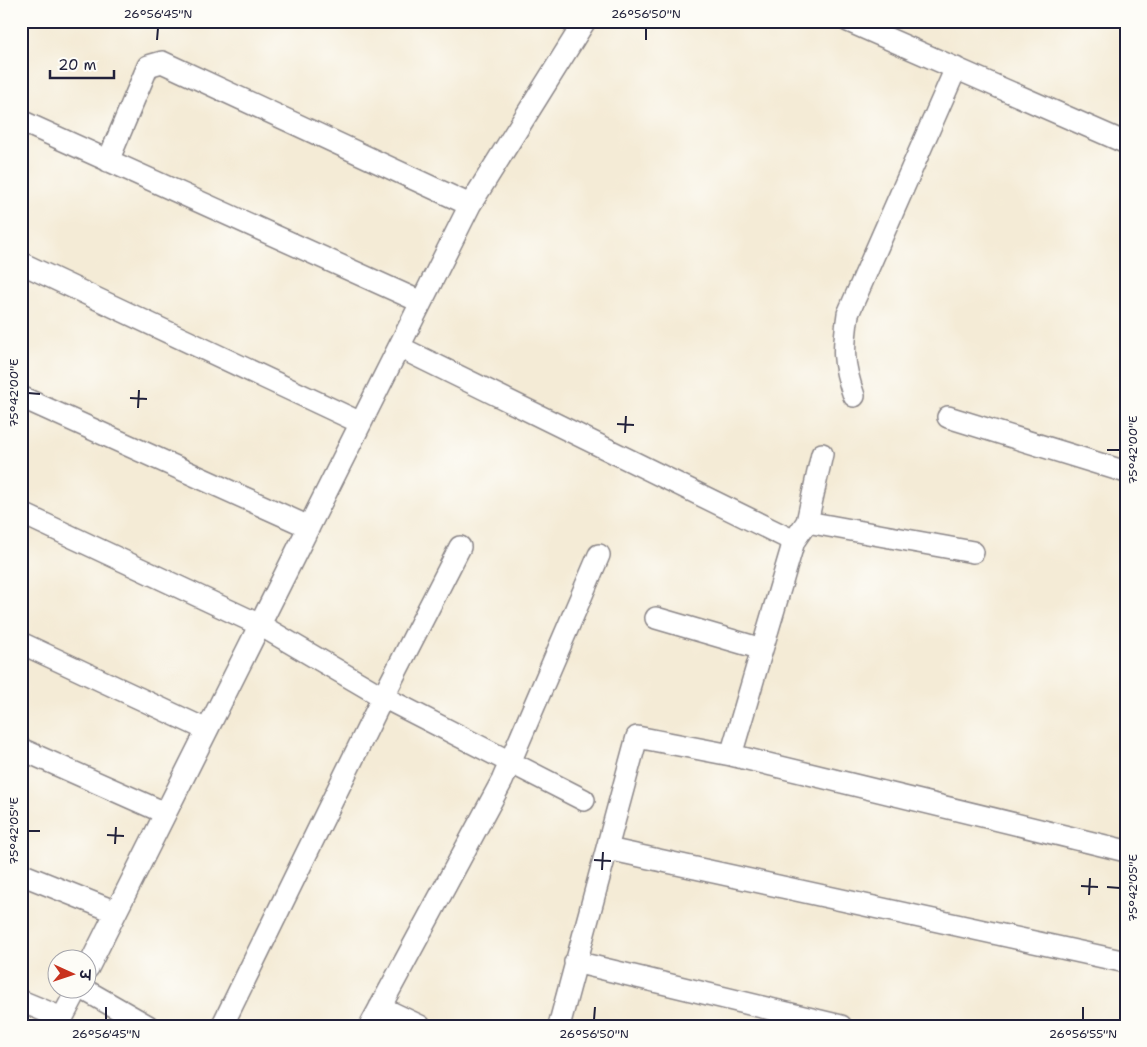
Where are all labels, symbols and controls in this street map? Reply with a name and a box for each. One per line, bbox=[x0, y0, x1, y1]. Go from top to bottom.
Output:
text: 26°56'45"N bbox=[123, 6, 193, 22]
text: 26°56'50"N bbox=[611, 6, 681, 22]
scale bar bbox=[50, 48, 114, 80]
text: 20 m bbox=[58, 55, 97, 75]
text: 75°42'00"E bbox=[6, 358, 22, 428]
text: 75°42'00"E bbox=[1125, 415, 1141, 485]
text: 75°42'05"E bbox=[6, 797, 22, 865]
text: 75°42'05"E bbox=[1125, 854, 1141, 922]
north arrow bbox=[48, 950, 98, 1000]
text: उ bbox=[76, 968, 94, 981]
text: 26°56'45"N bbox=[71, 1026, 141, 1042]
text: 26°56'50"N bbox=[559, 1026, 629, 1042]
text: 26°56'55"N bbox=[1049, 1026, 1117, 1042]

